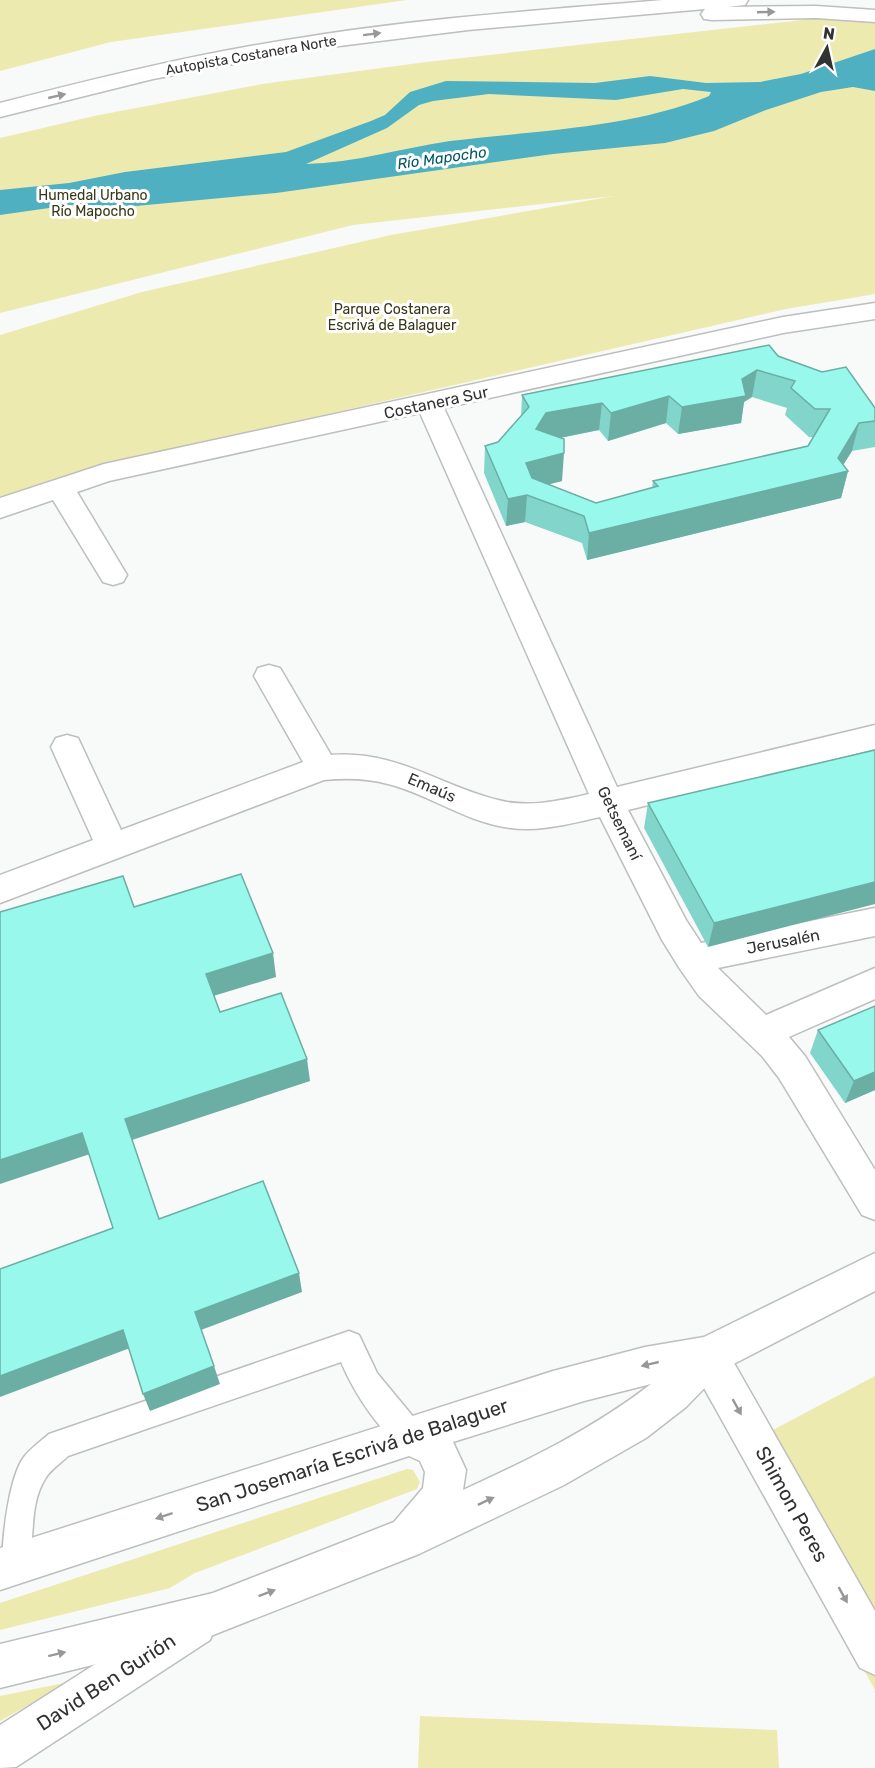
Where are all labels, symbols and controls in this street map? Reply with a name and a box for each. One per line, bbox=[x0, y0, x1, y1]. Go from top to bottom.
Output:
one-way arrow bbox=[757, 7, 776, 17]
north arrow bbox=[797, 18, 857, 78]
text: N bbox=[822, 23, 836, 44]
one-way arrow bbox=[362, 30, 381, 39]
street label: Autopista Costanera Norte bbox=[164, 32, 338, 79]
one-way arrow bbox=[48, 90, 66, 100]
water label: Río Mapocho bbox=[396, 143, 488, 173]
park label: Humedal Urbano Río Mapocho bbox=[38, 187, 148, 220]
park label: Parque Costanera Escrivá de Balaguer bbox=[328, 301, 457, 334]
street label: Costanera Sur bbox=[382, 382, 490, 423]
street label: Emaús bbox=[405, 769, 459, 806]
street label: Getsemaní bbox=[594, 783, 646, 864]
street label: Jerusalén bbox=[745, 925, 821, 958]
one-way arrow bbox=[641, 1359, 659, 1369]
street label: San Josemaría Escrivá de Balaguer bbox=[193, 1393, 511, 1517]
one-way arrow bbox=[732, 1399, 742, 1416]
street label: Shimon Peres bbox=[750, 1442, 834, 1566]
one-way arrow bbox=[477, 1497, 494, 1506]
one-way arrow bbox=[155, 1512, 173, 1522]
one-way arrow bbox=[838, 1587, 848, 1604]
one-way arrow bbox=[258, 1588, 276, 1597]
street label: David Ben Gurión bbox=[32, 1628, 180, 1736]
one-way arrow bbox=[48, 1649, 66, 1659]

